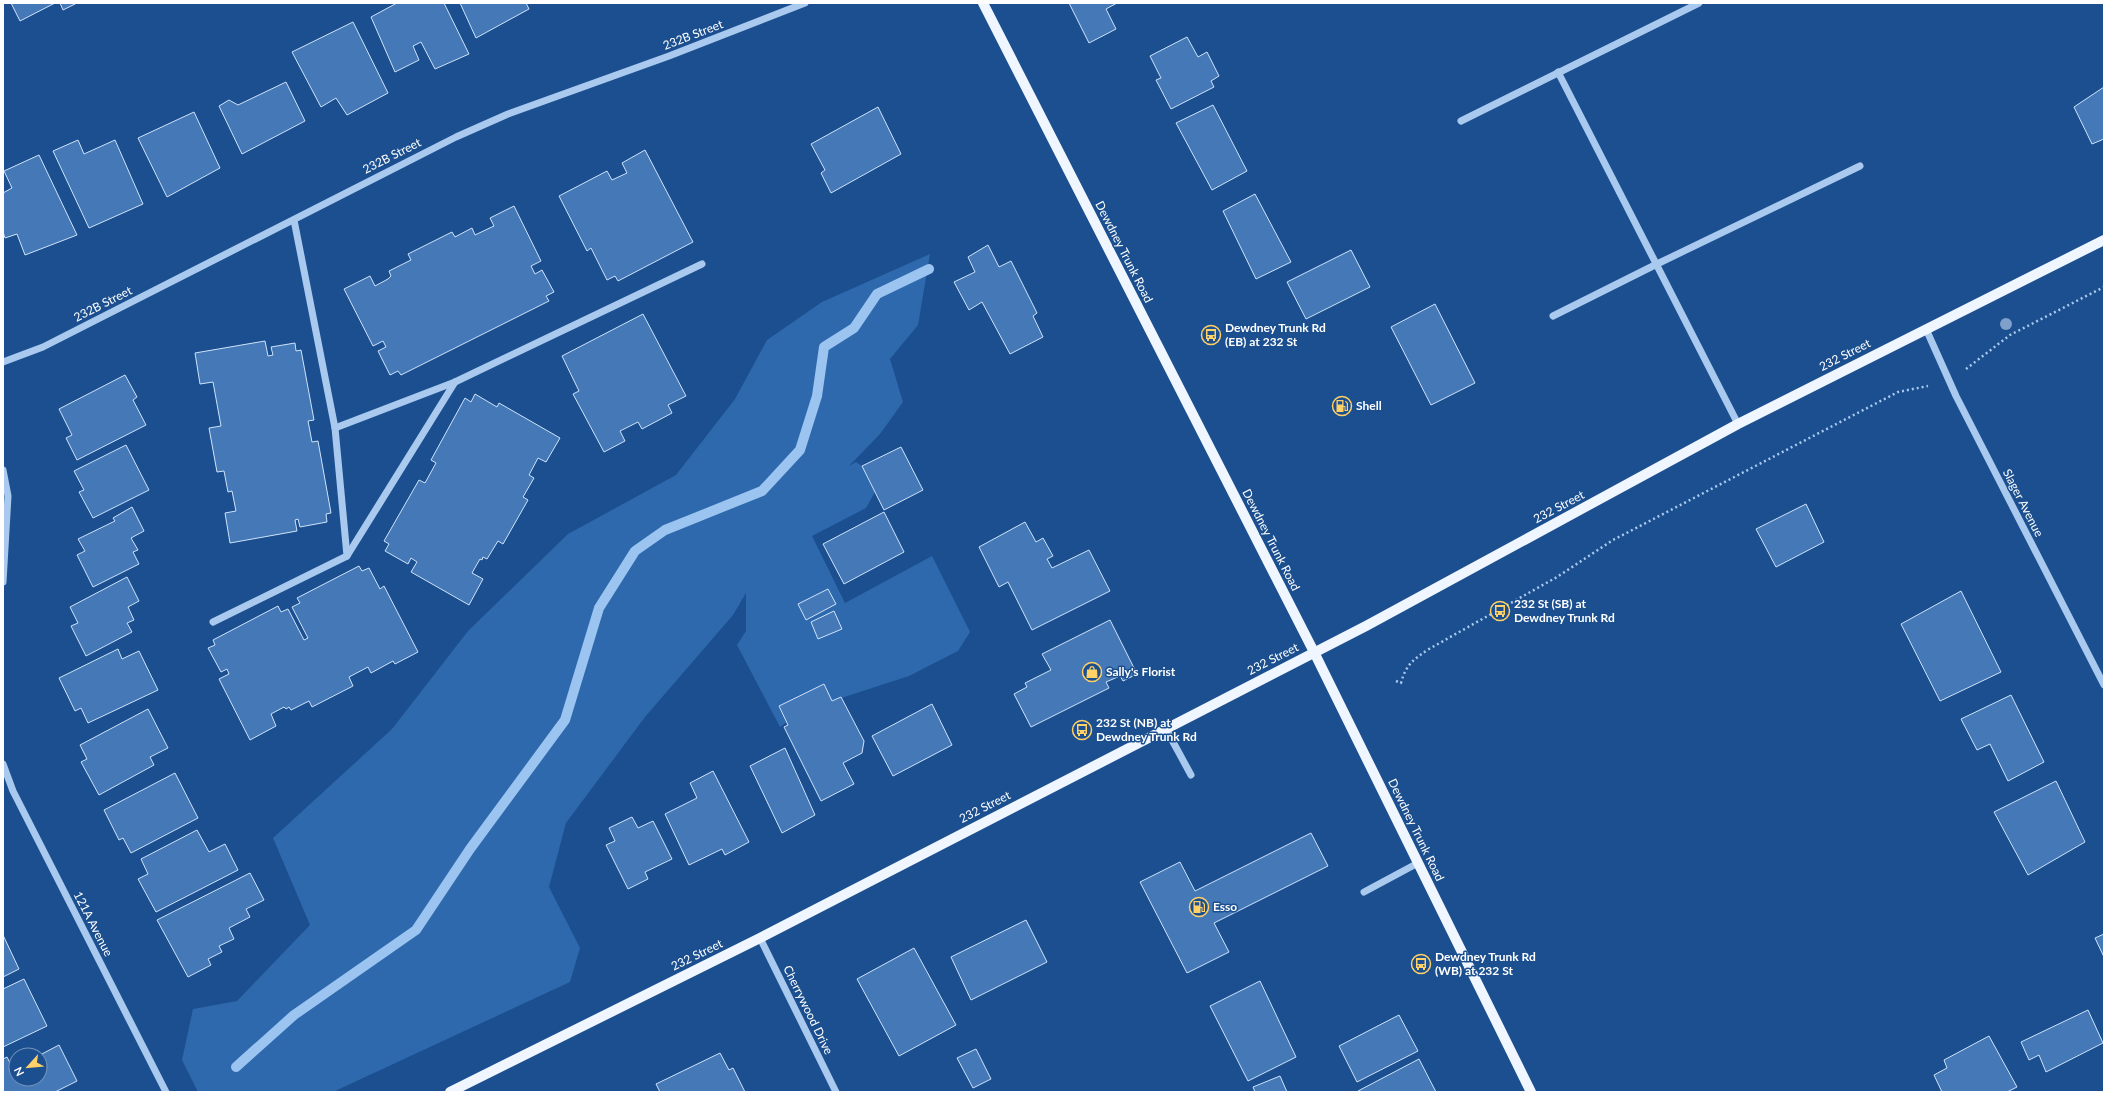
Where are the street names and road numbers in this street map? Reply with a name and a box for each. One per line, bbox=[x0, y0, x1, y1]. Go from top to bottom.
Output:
street label: 232B Street bbox=[661, 16, 726, 53]
street label: 232B Street bbox=[360, 134, 424, 177]
street label: Dewdney Trunk Road bbox=[1092, 198, 1157, 305]
street label: 232B Street bbox=[71, 282, 135, 325]
street label: 232 Street bbox=[1817, 335, 1874, 374]
street label: Slager Avenue bbox=[2000, 466, 2047, 539]
street label: Dewdney Trunk Road bbox=[1239, 486, 1304, 593]
street label: 232 Street bbox=[1531, 487, 1587, 526]
street label: 232 Street bbox=[1245, 639, 1302, 678]
street label: Dewdney Trunk Road bbox=[1385, 776, 1448, 883]
street label: 232 Street bbox=[957, 787, 1014, 826]
street label: 121A Avenue bbox=[71, 889, 116, 959]
street label: 232 Street bbox=[669, 935, 726, 973]
street label: Cherrywood Drive bbox=[780, 963, 837, 1057]

